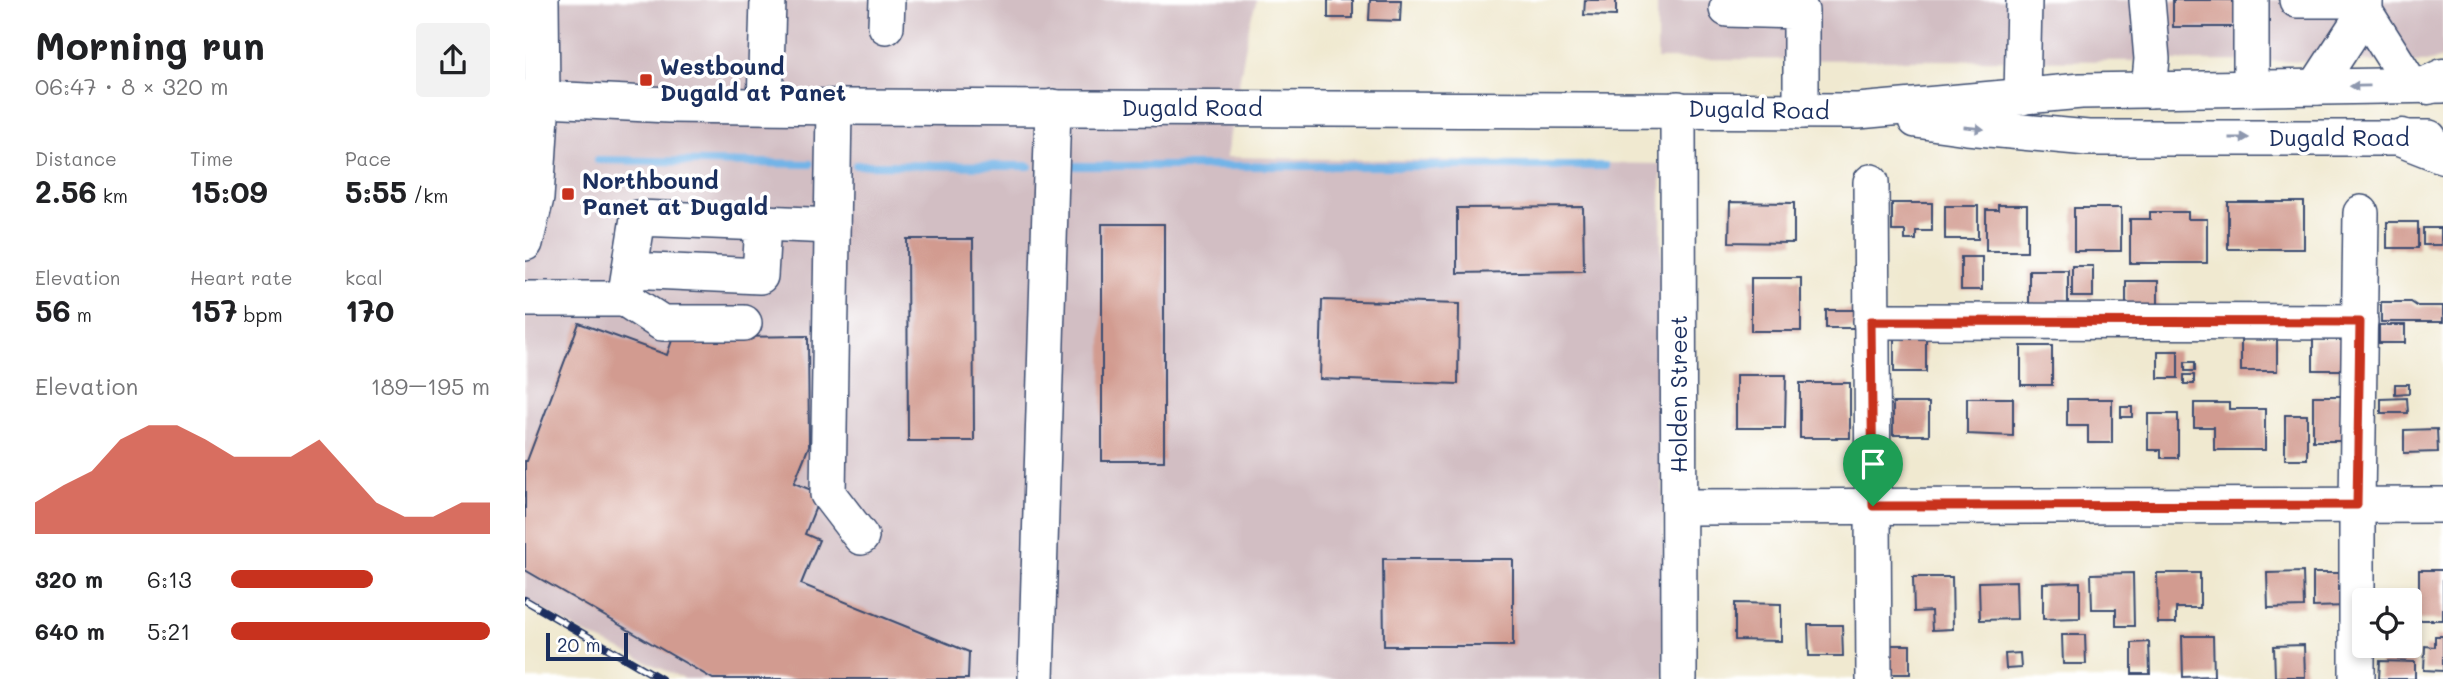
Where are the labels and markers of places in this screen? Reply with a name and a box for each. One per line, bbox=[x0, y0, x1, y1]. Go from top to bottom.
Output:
place label: Westbound Dugald at Panet bbox=[660, 51, 846, 107]
marker: Westbound Dugald at Panet bbox=[638, 72, 654, 88]
place label: Northbound Panet at Dugald bbox=[582, 165, 768, 221]
marker: Northbound Panet at Dugald bbox=[560, 186, 576, 202]
pin bbox=[1843, 434, 1903, 506]

